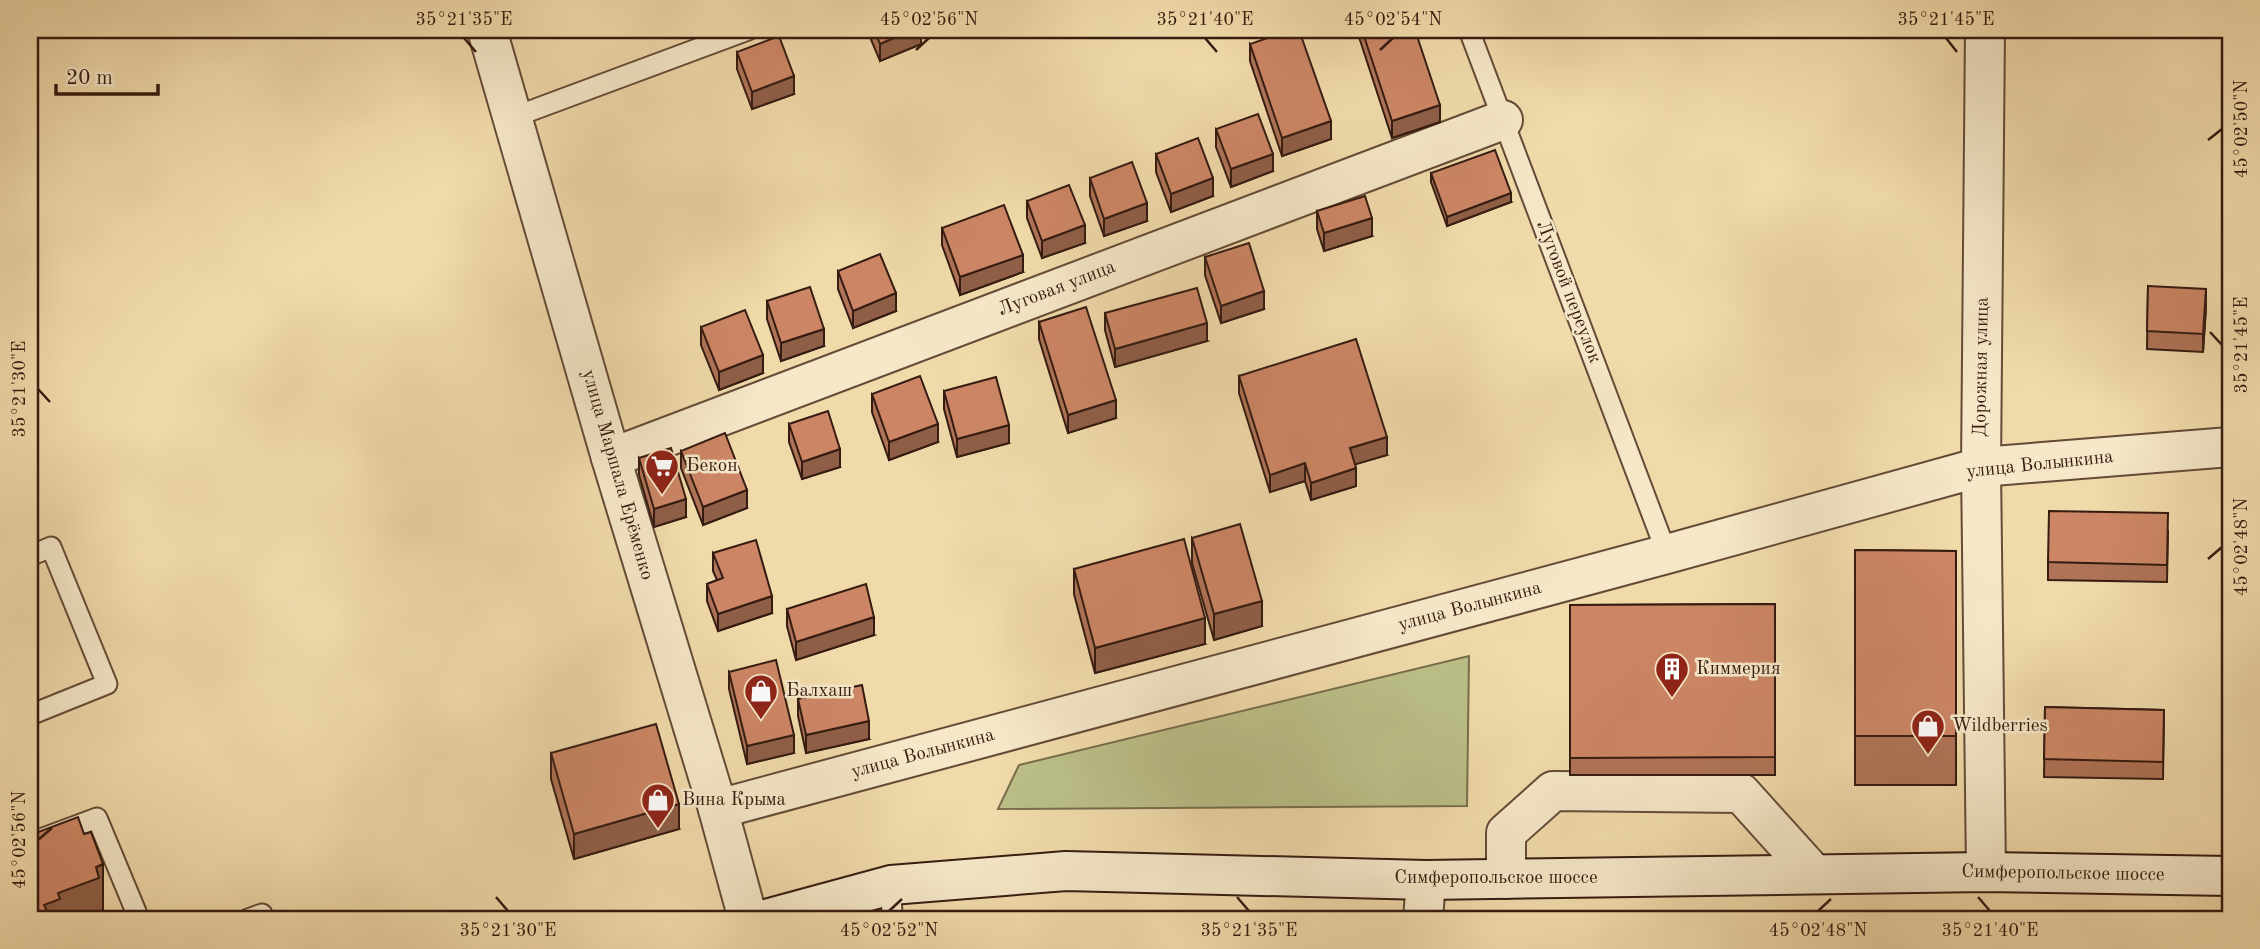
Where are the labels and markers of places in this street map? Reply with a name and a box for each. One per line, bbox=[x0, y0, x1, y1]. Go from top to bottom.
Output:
supermarket icon: Бекон bbox=[643, 447, 681, 496]
place label: Бекон bbox=[686, 457, 738, 476]
building icon: Киммерия bbox=[1653, 650, 1691, 699]
place label: Киммерия bbox=[1696, 660, 1781, 679]
shop icon: Балхаш bbox=[742, 672, 780, 721]
place label: Балхаш bbox=[786, 682, 852, 701]
shop icon: Wildberries bbox=[1909, 707, 1947, 756]
place label: Wildberries bbox=[1952, 717, 2048, 736]
shop icon: Вина Крыма bbox=[639, 781, 677, 830]
place label: Вина Крыма bbox=[682, 791, 787, 810]

